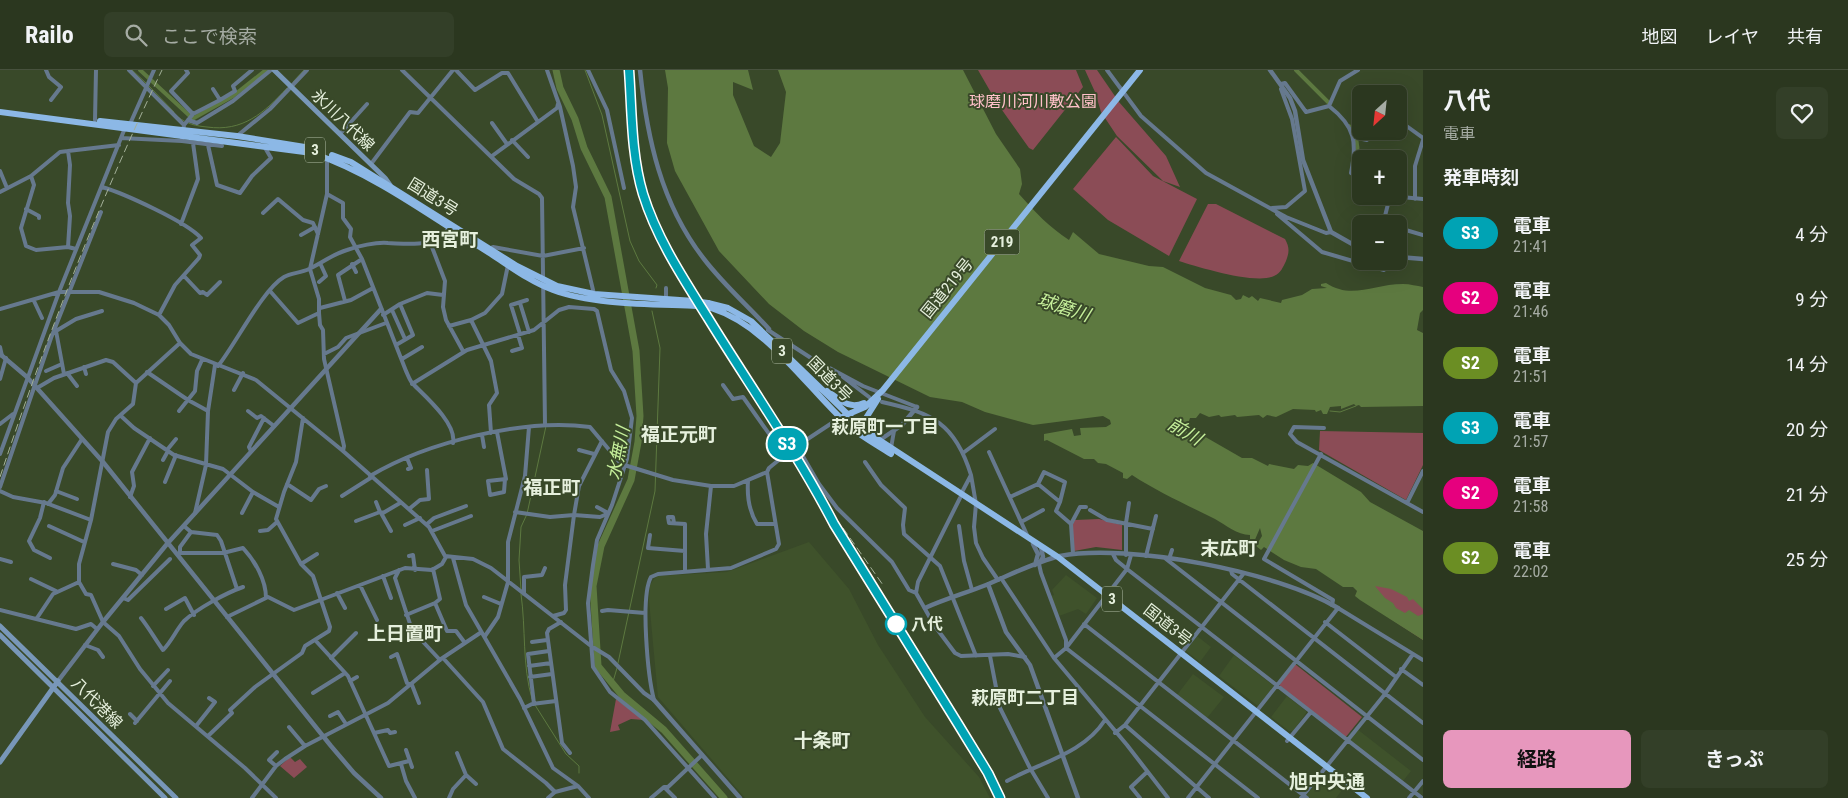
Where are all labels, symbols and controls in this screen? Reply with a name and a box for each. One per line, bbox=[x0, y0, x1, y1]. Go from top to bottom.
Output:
search box bbox=[104, 12, 454, 57]
text: Railo bbox=[25, 21, 74, 49]
icon: search bbox=[122, 21, 150, 49]
text: ここで検索 bbox=[162, 25, 257, 48]
text: 地図 bbox=[1642, 26, 1678, 47]
text: レイヤ bbox=[1706, 26, 1759, 47]
text: 共有 bbox=[1787, 26, 1823, 47]
street label: 氷川八代線 bbox=[308, 85, 378, 155]
north arrow bbox=[1352, 85, 1408, 140]
map controls bbox=[1352, 85, 1407, 270]
text: 八代 bbox=[1443, 87, 1491, 115]
button: heart bbox=[1776, 87, 1828, 139]
park label: 球磨川河川敷公園 bbox=[969, 92, 1097, 111]
text: 電車 bbox=[1443, 124, 1475, 143]
road number: 3 bbox=[305, 138, 325, 162]
button: + bbox=[1352, 150, 1407, 205]
text: 発車時刻 bbox=[1443, 166, 1519, 189]
street label: 国道3号 bbox=[404, 174, 462, 220]
text: 電車 bbox=[1513, 214, 1551, 237]
button: − bbox=[1352, 215, 1407, 270]
text: S3 bbox=[1461, 222, 1480, 243]
text: 4 分 bbox=[1795, 223, 1828, 246]
district label: 西宮町 bbox=[421, 228, 479, 251]
road number: 219 bbox=[984, 230, 1020, 254]
text: 21:41 bbox=[1513, 237, 1548, 256]
street label: 国道219号 bbox=[917, 254, 977, 322]
text: 電車 bbox=[1513, 279, 1551, 302]
text: S2 bbox=[1461, 287, 1480, 308]
text: 9 分 bbox=[1795, 288, 1828, 311]
water label: 球磨川 bbox=[1035, 289, 1095, 326]
text: 21:46 bbox=[1513, 302, 1548, 321]
road number: 3 bbox=[772, 338, 792, 364]
text: 電車 bbox=[1513, 344, 1551, 367]
text: S2 bbox=[1461, 352, 1480, 373]
street label: 国道3号 bbox=[804, 353, 856, 405]
text: 14 分 bbox=[1786, 353, 1828, 376]
text: 21:51 bbox=[1513, 367, 1548, 386]
text: 電車 bbox=[1513, 409, 1551, 432]
water label: 前川 bbox=[1164, 413, 1208, 450]
district label: 萩原町一丁目 bbox=[831, 416, 939, 437]
text: S3 bbox=[1461, 417, 1480, 438]
text: 20 分 bbox=[1786, 418, 1828, 441]
water label: 水無川 bbox=[603, 423, 634, 482]
district label: 福正元町 bbox=[641, 423, 717, 446]
line badge: S3 bbox=[764, 428, 810, 460]
text: 21:57 bbox=[1513, 432, 1548, 451]
text: S3 bbox=[778, 433, 796, 454]
text: 電車 bbox=[1513, 474, 1551, 497]
district label: 福正町 bbox=[523, 476, 581, 499]
text: S2 bbox=[1461, 482, 1480, 503]
text: 21 分 bbox=[1786, 483, 1828, 506]
text: 21:58 bbox=[1513, 497, 1548, 516]
district label: 末広町 bbox=[1200, 537, 1258, 560]
text: 電車 bbox=[1513, 539, 1551, 562]
text: S2 bbox=[1461, 547, 1480, 568]
text: 25 分 bbox=[1786, 548, 1828, 571]
text: 22:02 bbox=[1513, 562, 1548, 581]
road number: 3 bbox=[1102, 586, 1122, 612]
street label: 国道3号 bbox=[1140, 600, 1196, 650]
marker: 八代 bbox=[885, 613, 907, 635]
place label: 八代 bbox=[911, 615, 943, 634]
district label: 上日置町 bbox=[367, 622, 443, 645]
street label: 八代港線 bbox=[68, 674, 126, 732]
district label: 萩原町二丁目 bbox=[971, 687, 1079, 708]
district label: 十条町 bbox=[793, 729, 851, 752]
button: 経路 bbox=[1443, 730, 1631, 788]
button: きっぷ bbox=[1641, 730, 1828, 788]
district label: 旭中央通 bbox=[1289, 770, 1365, 793]

